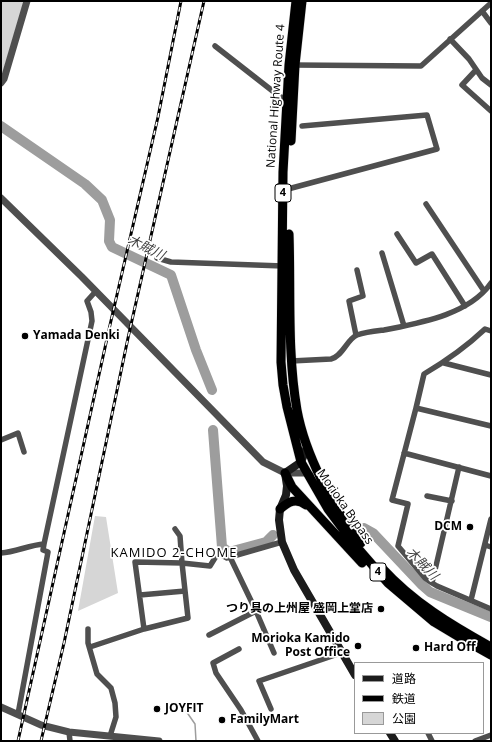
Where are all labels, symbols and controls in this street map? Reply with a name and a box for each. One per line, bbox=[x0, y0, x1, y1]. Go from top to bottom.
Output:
street label: National Highway Route 4 bbox=[264, 24, 288, 168]
road number: 4 bbox=[275, 184, 291, 202]
water label: 木賊川 bbox=[125, 232, 167, 264]
place label: Yamada Denki bbox=[33, 329, 120, 343]
marker: Yamada Denki bbox=[20, 331, 30, 341]
street label: Morioka Bypass bbox=[314, 467, 376, 547]
place label: DCM bbox=[434, 520, 462, 534]
marker: DCM bbox=[465, 522, 475, 532]
district label: KAMIDO 2-CHOME bbox=[111, 545, 237, 561]
water label: 木賊川 bbox=[403, 545, 441, 583]
road number: 4 bbox=[370, 563, 386, 581]
place label: つり具の上州屋 盛岡上堂店 bbox=[226, 602, 373, 616]
marker: つり具の上州屋 盛岡上堂店 bbox=[376, 604, 386, 614]
place label: Morioka Kamido Post Office bbox=[251, 632, 350, 660]
marker: Morioka Kamido Post Office bbox=[353, 641, 363, 651]
place label: Hard Off bbox=[424, 641, 475, 655]
marker: Hard Off bbox=[411, 643, 421, 653]
legend bbox=[354, 662, 484, 734]
text: 道路 bbox=[392, 670, 416, 687]
text: 鉄道 bbox=[392, 690, 416, 707]
place label: JOYFIT bbox=[165, 702, 204, 716]
marker: JOYFIT bbox=[152, 704, 162, 714]
text: 公園 bbox=[392, 710, 416, 727]
place label: FamilyMart bbox=[230, 713, 299, 727]
marker: FamilyMart bbox=[217, 715, 227, 725]

